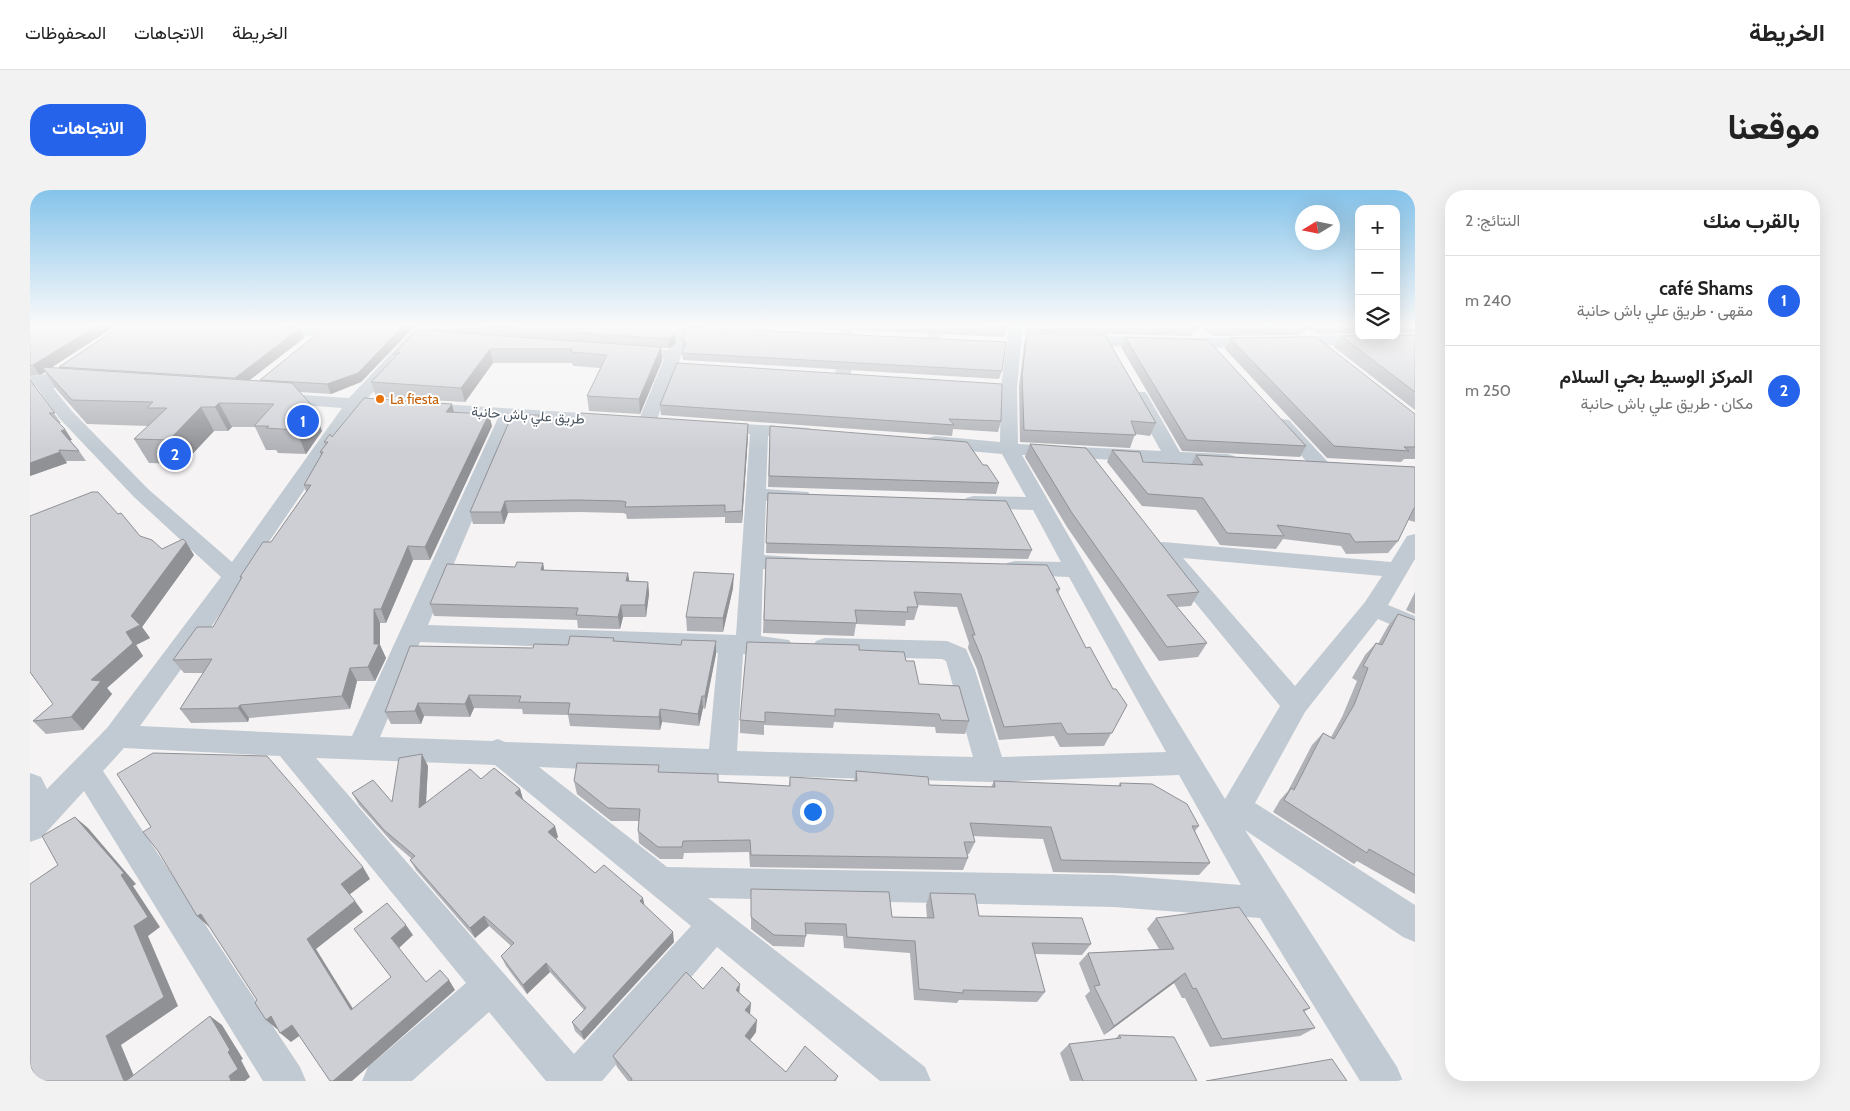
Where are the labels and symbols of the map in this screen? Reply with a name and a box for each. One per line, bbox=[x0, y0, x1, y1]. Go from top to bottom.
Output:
north arrow bbox=[1295, 205, 1340, 250]
place label: La fiesta bbox=[390, 390, 439, 408]
marker: La fiesta bbox=[374, 393, 386, 405]
pin: 1 bbox=[287, 402, 319, 440]
street label: طريق علي باش حانبة bbox=[471, 402, 585, 431]
pin: 2 bbox=[159, 435, 191, 473]
your location bbox=[800, 799, 826, 825]

